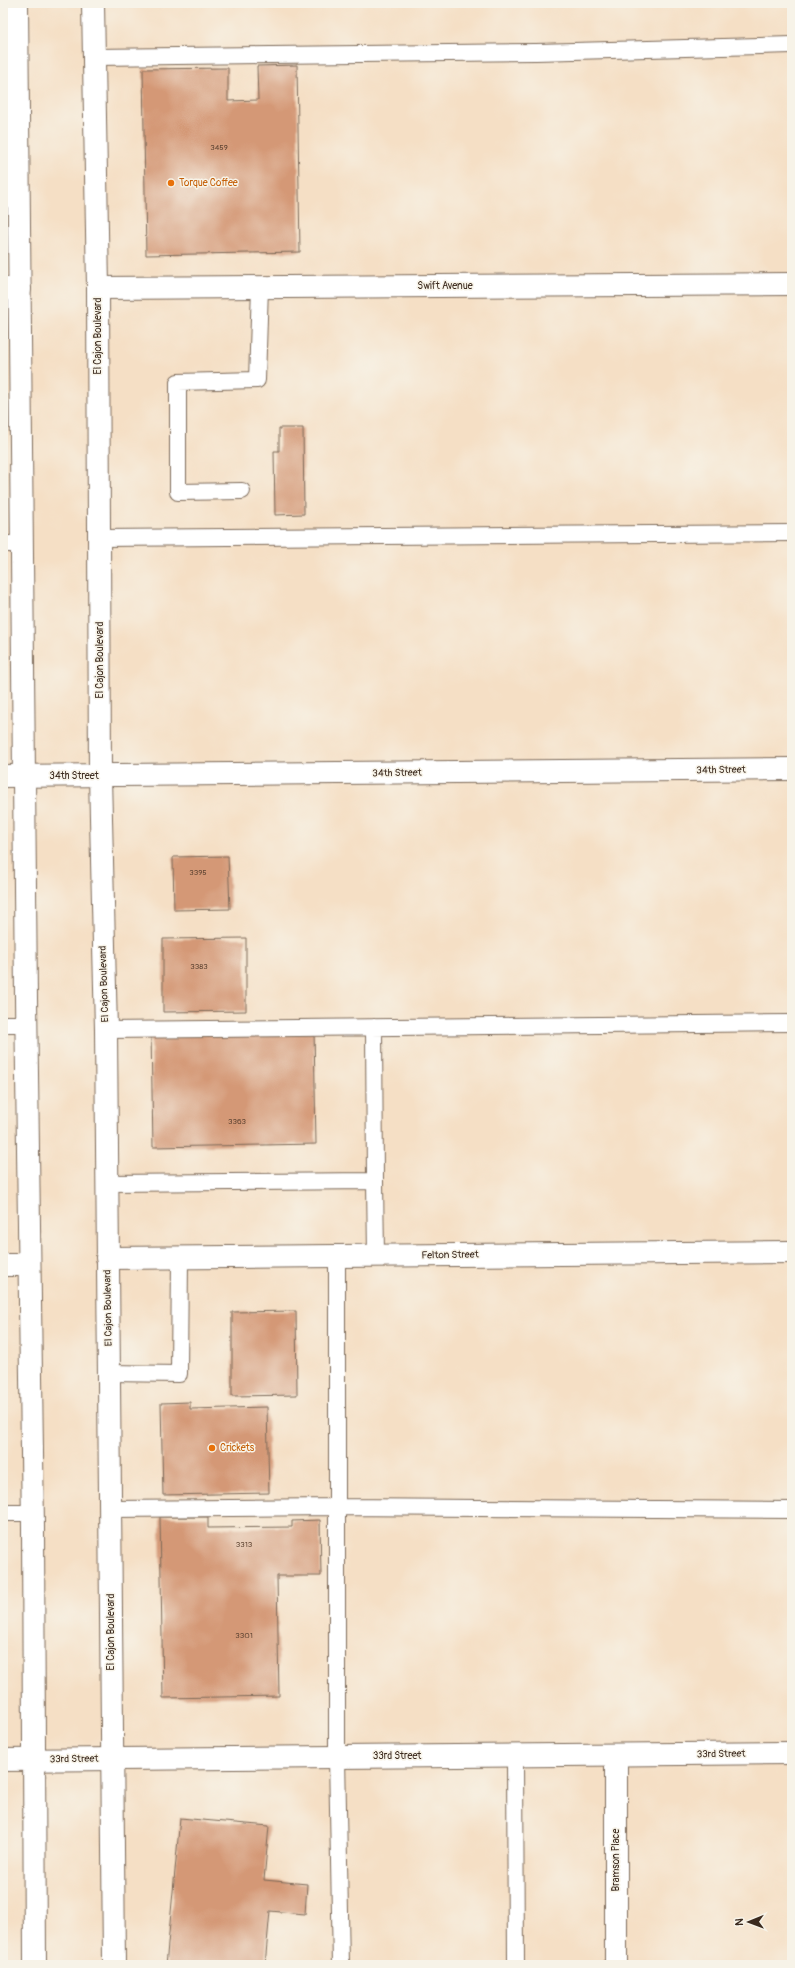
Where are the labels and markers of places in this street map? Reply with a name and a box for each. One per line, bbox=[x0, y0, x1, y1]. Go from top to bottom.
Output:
place label: Torque Coffee bbox=[179, 177, 238, 189]
marker: Torque Coffee bbox=[166, 178, 176, 188]
place label: Crickets bbox=[220, 1442, 255, 1454]
marker: Crickets bbox=[207, 1443, 217, 1453]

